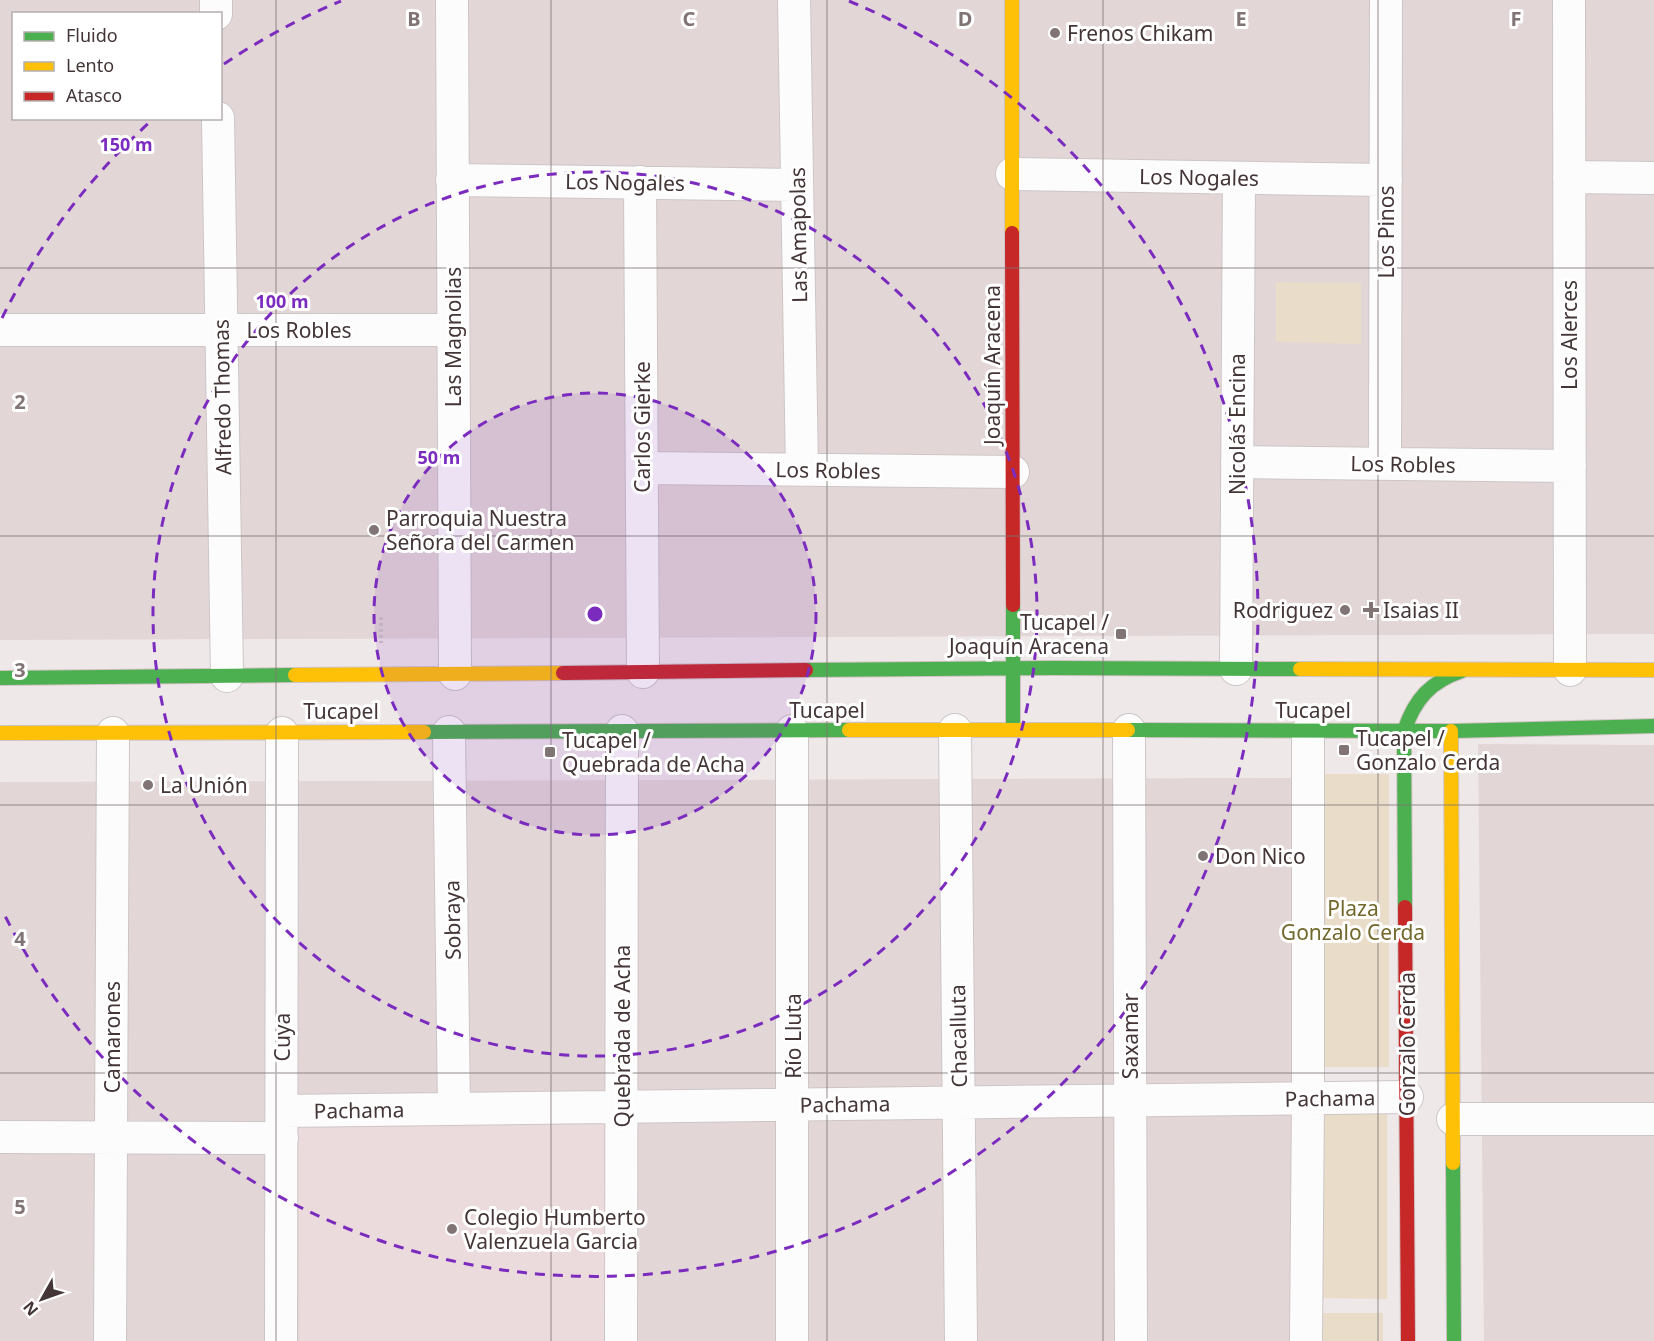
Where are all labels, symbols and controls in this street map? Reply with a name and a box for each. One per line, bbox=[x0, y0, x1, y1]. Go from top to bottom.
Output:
text: B bbox=[407, 5, 421, 32]
text: C bbox=[683, 5, 696, 32]
text: D bbox=[958, 5, 972, 32]
text: E bbox=[1235, 5, 1247, 32]
text: F bbox=[1511, 5, 1521, 32]
legend bbox=[12, 12, 222, 120]
place label: Frenos Chikam bbox=[1067, 19, 1214, 47]
text: Fluido bbox=[66, 23, 118, 47]
marker: Frenos Chikam bbox=[1048, 26, 1062, 40]
text: Lento bbox=[66, 53, 114, 77]
text: Atasco bbox=[66, 83, 122, 107]
text: 150 m bbox=[99, 132, 153, 156]
street label: Los Nogales bbox=[1139, 162, 1259, 192]
street label: Los Nogales bbox=[565, 167, 685, 197]
street label: Las Amapolas bbox=[783, 167, 813, 303]
street label: Los Pinos bbox=[1372, 185, 1400, 279]
street label: Las Magnolias bbox=[439, 267, 467, 407]
street label: Los Alerces bbox=[1555, 280, 1583, 390]
street label: Joaquín Aracena bbox=[978, 285, 1006, 447]
text: 100 m bbox=[255, 289, 309, 313]
street label: Los Robles bbox=[246, 316, 352, 344]
street label: Alfredo Thomas bbox=[207, 319, 237, 475]
street label: Nicolás Encina bbox=[1223, 353, 1251, 495]
street label: Carlos Gierke bbox=[628, 361, 656, 493]
text: 2 bbox=[14, 388, 26, 415]
text: 50 m bbox=[418, 445, 460, 469]
street label: Los Robles bbox=[1350, 449, 1456, 479]
street label: Los Robles bbox=[775, 455, 881, 485]
place label: Parroquia Nuestra Señora del Carmen bbox=[386, 504, 574, 556]
marker: Parroquia Nuestra Señora del Carmen bbox=[367, 523, 381, 537]
place label: Rodriguez bbox=[1233, 596, 1333, 624]
place label: Isaias II bbox=[1383, 596, 1459, 624]
marker: Rodriguez bbox=[1338, 603, 1352, 617]
marker: Isaias II bbox=[1364, 603, 1378, 617]
centre of rings bbox=[585, 604, 605, 624]
place label: Tucapel / Joaquín Aracena bbox=[947, 608, 1109, 660]
marker: Tucapel / Joaquín Aracena bbox=[1114, 627, 1128, 641]
text: 3 bbox=[14, 656, 26, 683]
street label: Tucapel bbox=[789, 696, 865, 724]
street label: Tucapel bbox=[1275, 696, 1351, 724]
street label: Tucapel bbox=[303, 697, 379, 725]
place label: Tucapel / Gonzalo Cerda bbox=[1356, 724, 1500, 776]
place label: Tucapel / Quebrada de Acha bbox=[562, 726, 745, 778]
marker: Tucapel / Gonzalo Cerda bbox=[1337, 743, 1351, 757]
marker: Tucapel / Quebrada de Acha bbox=[543, 745, 557, 759]
place label: La Unión bbox=[160, 771, 248, 799]
marker: La Unión bbox=[141, 778, 155, 792]
place label: Don Nico bbox=[1215, 842, 1306, 870]
marker: Don Nico bbox=[1196, 849, 1210, 863]
street label: Sobraya bbox=[437, 880, 467, 960]
park label: Plaza Gonzalo Cerda bbox=[1281, 894, 1425, 946]
text: 4 bbox=[14, 925, 26, 952]
street label: Quebrada de Acha bbox=[608, 945, 636, 1127]
street label: Gonzalo Cerda bbox=[1393, 972, 1421, 1116]
street label: Camarones bbox=[98, 981, 126, 1093]
street label: Chacalluta bbox=[943, 984, 973, 1088]
street label: Río Lluta bbox=[779, 993, 807, 1079]
street label: Saxamar bbox=[1116, 993, 1144, 1079]
street label: Cuya bbox=[268, 1013, 296, 1061]
street label: Pachama bbox=[1284, 1083, 1376, 1113]
street label: Pachama bbox=[799, 1089, 891, 1119]
street label: Pachama bbox=[313, 1095, 405, 1125]
text: 5 bbox=[14, 1193, 26, 1220]
place label: Colegio Humberto Valenzuela Garcia bbox=[464, 1203, 646, 1255]
marker: Colegio Humberto Valenzuela Garcia bbox=[445, 1222, 459, 1236]
north arrow bbox=[12, 1269, 72, 1329]
text: N bbox=[18, 1297, 43, 1321]

